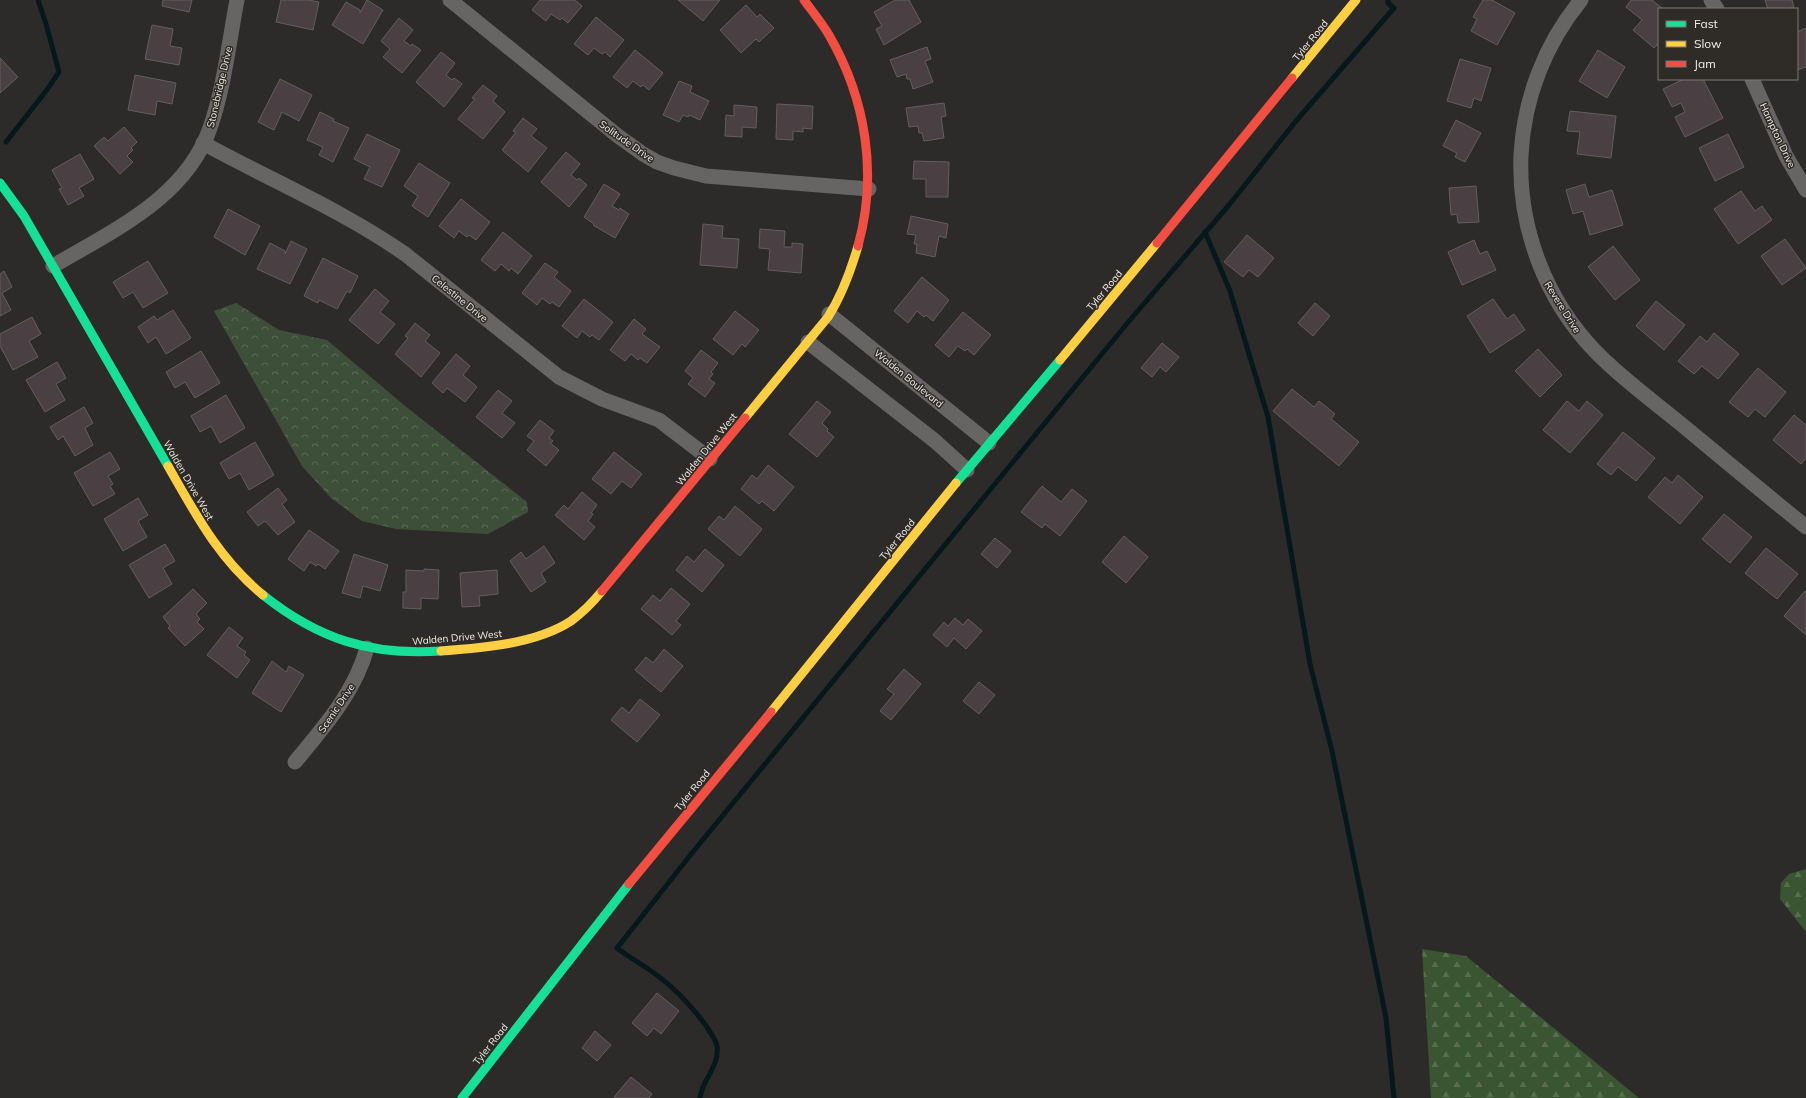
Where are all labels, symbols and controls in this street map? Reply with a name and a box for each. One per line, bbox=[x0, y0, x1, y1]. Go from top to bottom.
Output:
legend bbox=[1658, 8, 1798, 80]
text: Fast bbox=[1694, 16, 1718, 31]
street label: Tyler Road bbox=[1290, 17, 1331, 64]
text: Slow bbox=[1694, 36, 1722, 51]
street label: Stonebridge Drive bbox=[204, 45, 235, 129]
text: Jam bbox=[1694, 56, 1716, 71]
street label: Hampton Drive bbox=[1757, 101, 1798, 170]
street label: Solitude Drive bbox=[597, 118, 657, 165]
street label: Tyler Road bbox=[1084, 267, 1125, 313]
street label: Celestine Drive bbox=[429, 272, 490, 325]
street label: Revere Drive bbox=[1542, 279, 1584, 336]
street label: Walden Boulevard bbox=[871, 346, 946, 410]
street label: Walden Drive West bbox=[673, 410, 740, 488]
street label: Walden Drive West bbox=[160, 438, 217, 523]
street label: Tyler Road bbox=[877, 516, 918, 563]
street label: Walden Drive West bbox=[412, 627, 503, 648]
street label: Scenic Drive bbox=[315, 681, 358, 735]
street label: Tyler Road bbox=[672, 767, 713, 814]
street label: Tyler Road bbox=[470, 1021, 511, 1068]

